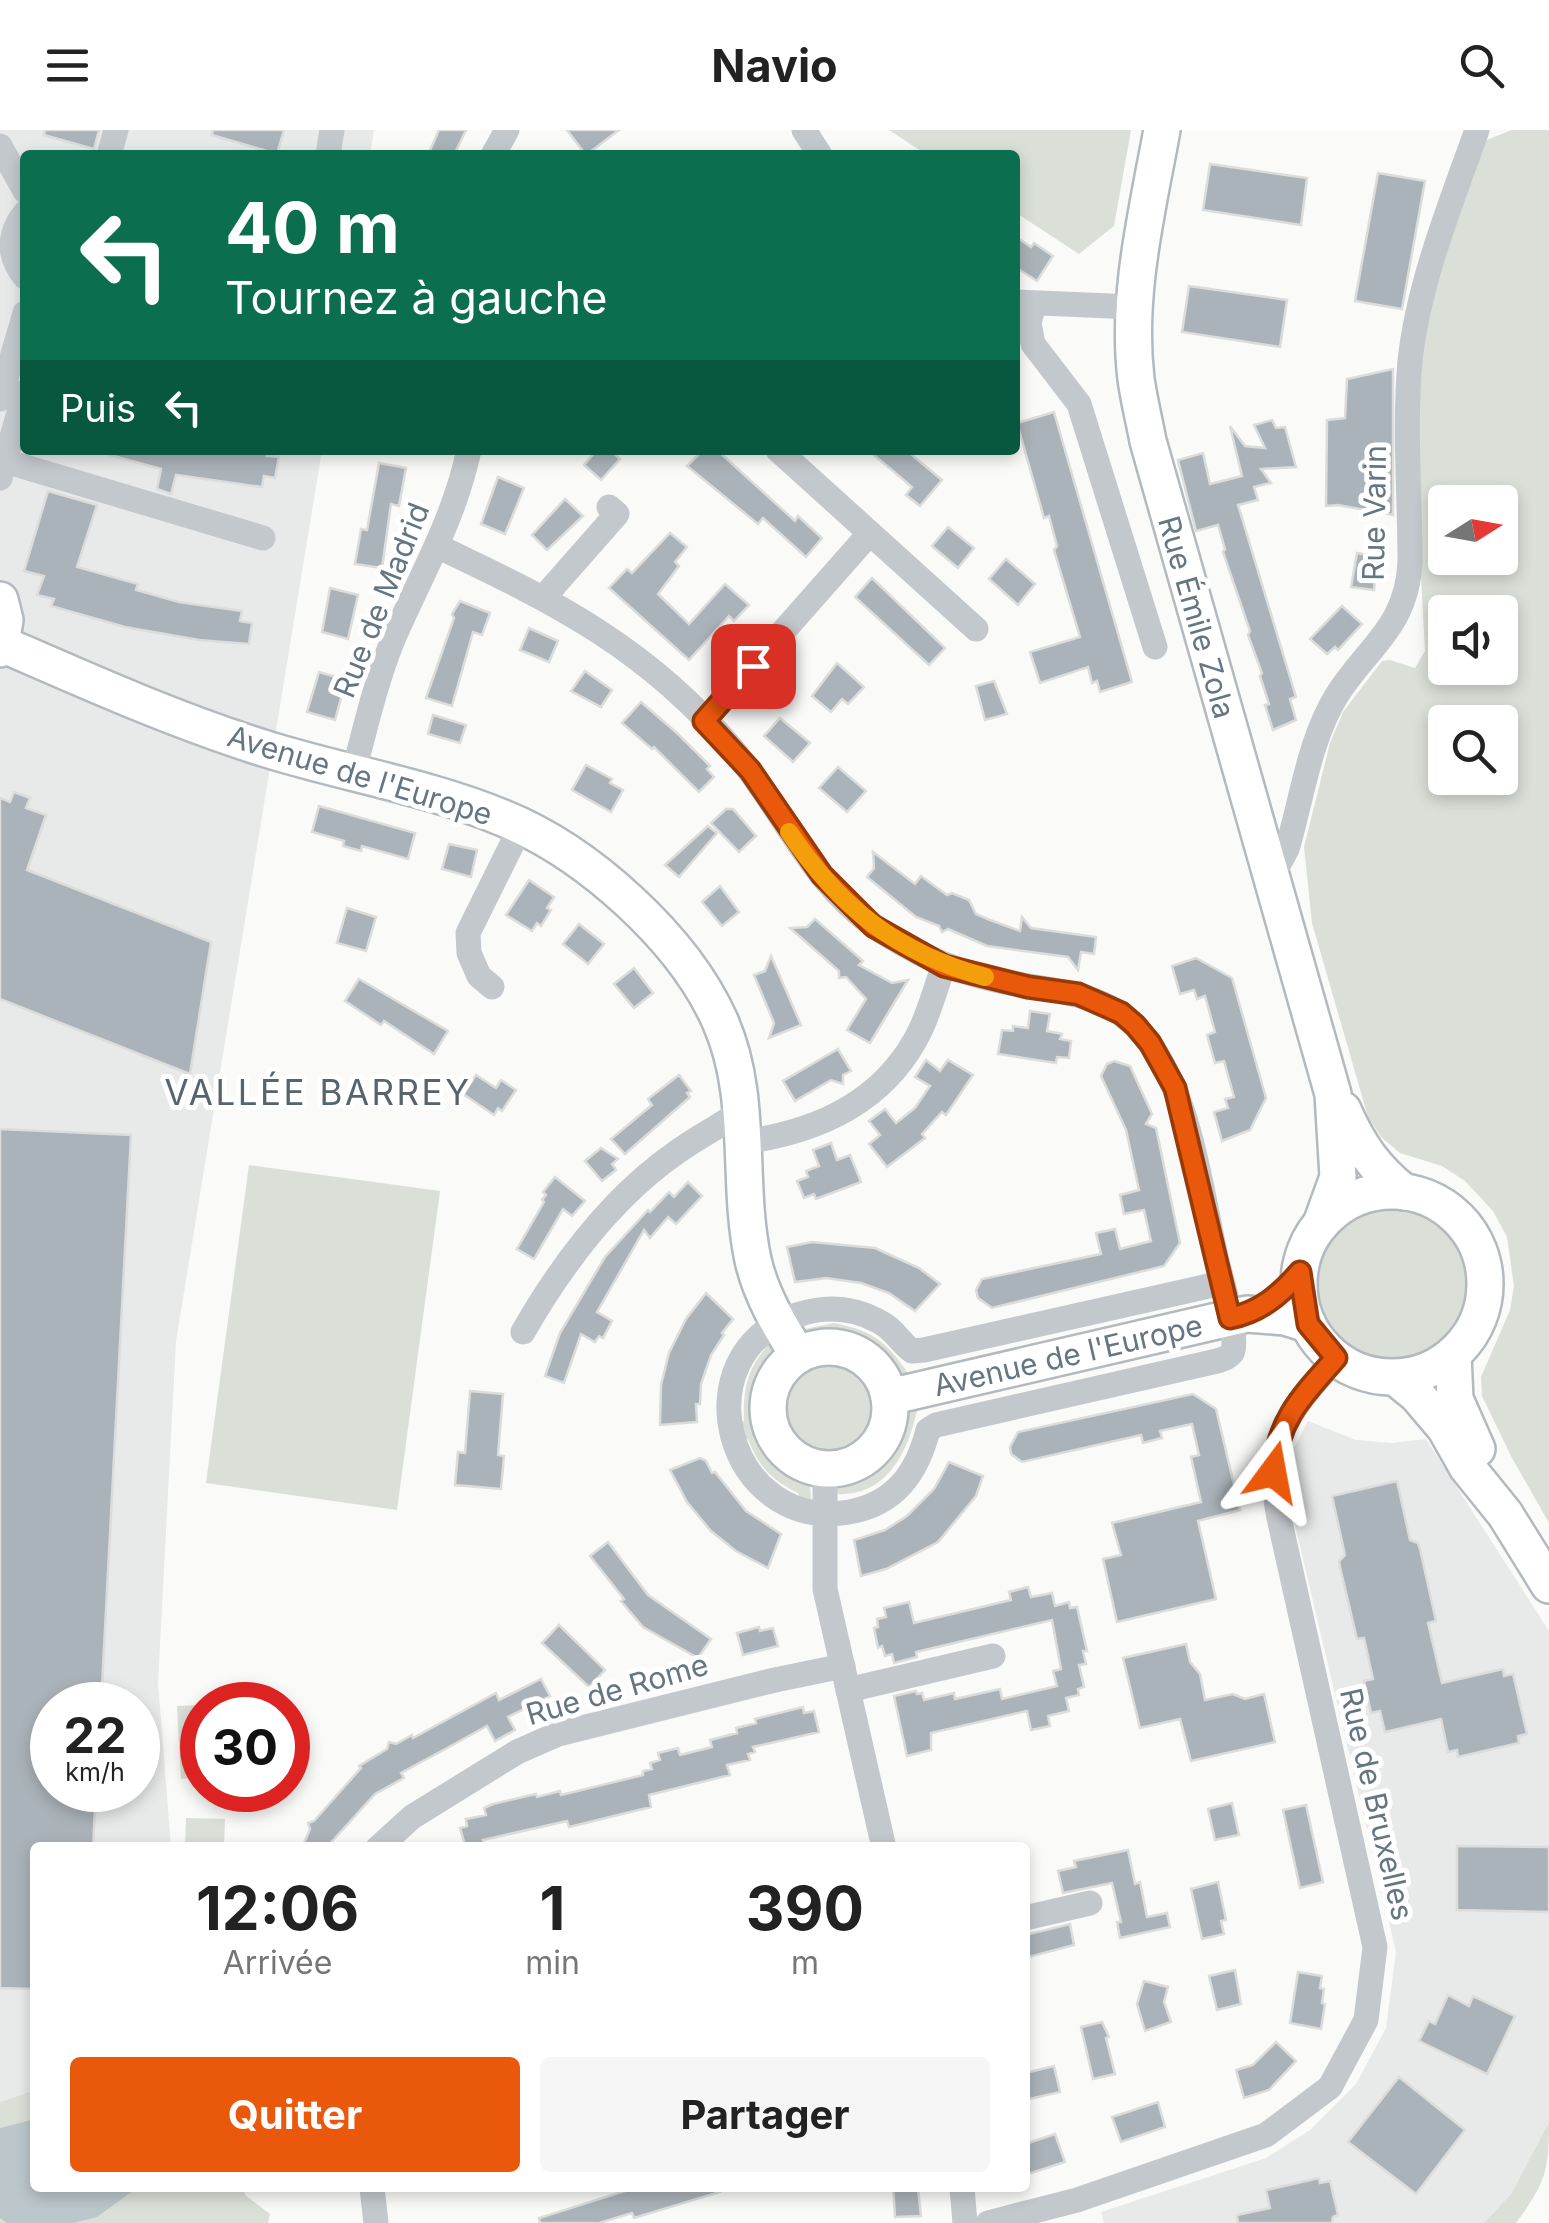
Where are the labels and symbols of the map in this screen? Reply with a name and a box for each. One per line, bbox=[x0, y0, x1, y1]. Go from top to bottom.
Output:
street label: Rue Varin bbox=[1355, 445, 1393, 581]
north arrow bbox=[1428, 485, 1518, 575]
street label: Rue de Madrid bbox=[326, 497, 436, 703]
street label: Rue Émile Zola bbox=[1151, 512, 1243, 722]
pin bbox=[711, 624, 796, 709]
street label: Avenue de l'Europe bbox=[223, 718, 497, 832]
district label: VALLÉE BARREY bbox=[165, 1071, 471, 1113]
street label: Avenue de l'Europe bbox=[930, 1307, 1206, 1403]
position arrow bbox=[1221, 1420, 1325, 1524]
street label: Rue de Rome bbox=[522, 1646, 712, 1732]
speed limit sign: 30 bbox=[180, 1682, 310, 1812]
street label: Rue de Bruxelles bbox=[1333, 1684, 1421, 1924]

